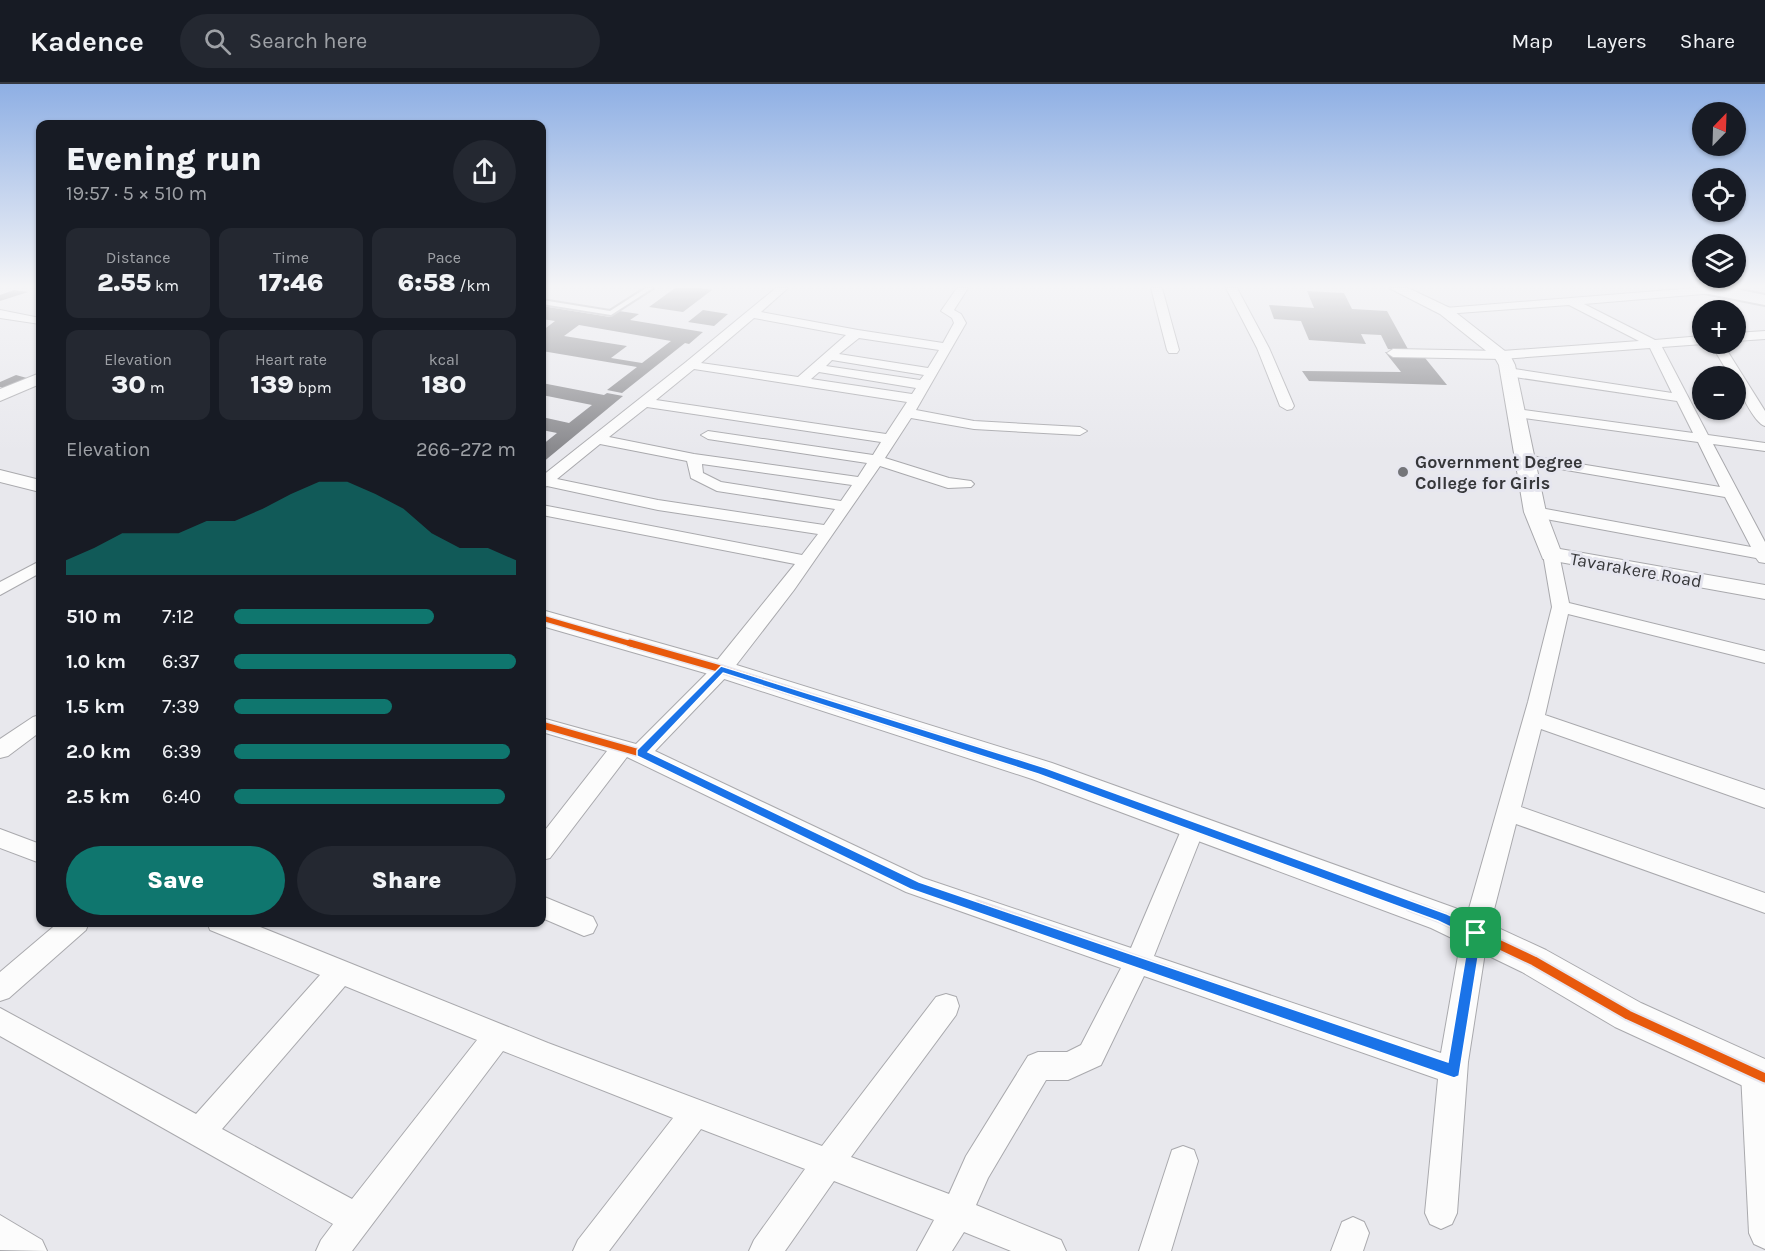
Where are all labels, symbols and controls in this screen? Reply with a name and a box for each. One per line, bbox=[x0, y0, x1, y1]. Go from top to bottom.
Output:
search box bbox=[180, 14, 600, 68]
text: Kadence bbox=[30, 25, 144, 58]
icon: search bbox=[201, 25, 234, 58]
text: Search here bbox=[249, 28, 367, 54]
text: Map bbox=[1511, 29, 1553, 53]
text: Layers bbox=[1586, 29, 1647, 53]
text: Share bbox=[1680, 29, 1735, 53]
north arrow bbox=[1692, 102, 1746, 156]
map controls bbox=[1692, 102, 1746, 420]
text: Evening run bbox=[66, 140, 262, 178]
button: share bbox=[453, 140, 516, 203]
button: locate bbox=[1692, 168, 1746, 222]
text: 19:57 · 5 × 510 m bbox=[66, 182, 207, 205]
button: layers bbox=[1692, 234, 1746, 288]
text: Distance bbox=[106, 248, 170, 267]
text: Time bbox=[273, 248, 309, 267]
text: Pace bbox=[427, 248, 461, 267]
text: 2.55 bbox=[97, 267, 151, 298]
text: 17:46 bbox=[259, 267, 323, 298]
text: 6:58 bbox=[398, 267, 456, 298]
text: km bbox=[151, 276, 179, 295]
text: /km bbox=[456, 276, 490, 295]
button: + bbox=[1692, 300, 1746, 354]
text: Elevation bbox=[104, 350, 172, 369]
text: Heart rate bbox=[255, 350, 327, 369]
text: kcal bbox=[429, 350, 459, 369]
button: − bbox=[1692, 366, 1746, 420]
text: 30 bbox=[111, 369, 146, 400]
text: 139 bbox=[250, 369, 294, 400]
text: 180 bbox=[421, 369, 467, 400]
text: m bbox=[146, 378, 165, 397]
text: bpm bbox=[294, 378, 332, 397]
text: Elevation bbox=[66, 438, 151, 461]
text: 266–272 m bbox=[416, 438, 516, 461]
place label: Government Degree College for Girls bbox=[1415, 451, 1583, 494]
marker: Government Degree College for Girls bbox=[1396, 465, 1410, 479]
street label: Tavarakere Road bbox=[1568, 548, 1704, 592]
text: 510 m bbox=[66, 605, 121, 628]
text: 7:12 bbox=[162, 605, 194, 628]
text: 1.0 km bbox=[66, 650, 126, 673]
text: 6:37 bbox=[162, 650, 199, 673]
text: 1.5 km bbox=[66, 695, 125, 718]
text: 7:39 bbox=[162, 695, 199, 718]
text: 2.0 km bbox=[66, 740, 131, 763]
text: 6:39 bbox=[162, 740, 201, 763]
text: 2.5 km bbox=[66, 785, 130, 808]
text: 6:40 bbox=[162, 785, 201, 808]
button: Save bbox=[66, 846, 285, 915]
button: Share bbox=[297, 846, 516, 915]
pin bbox=[1450, 907, 1501, 958]
icon: arrive bbox=[1459, 916, 1492, 949]

